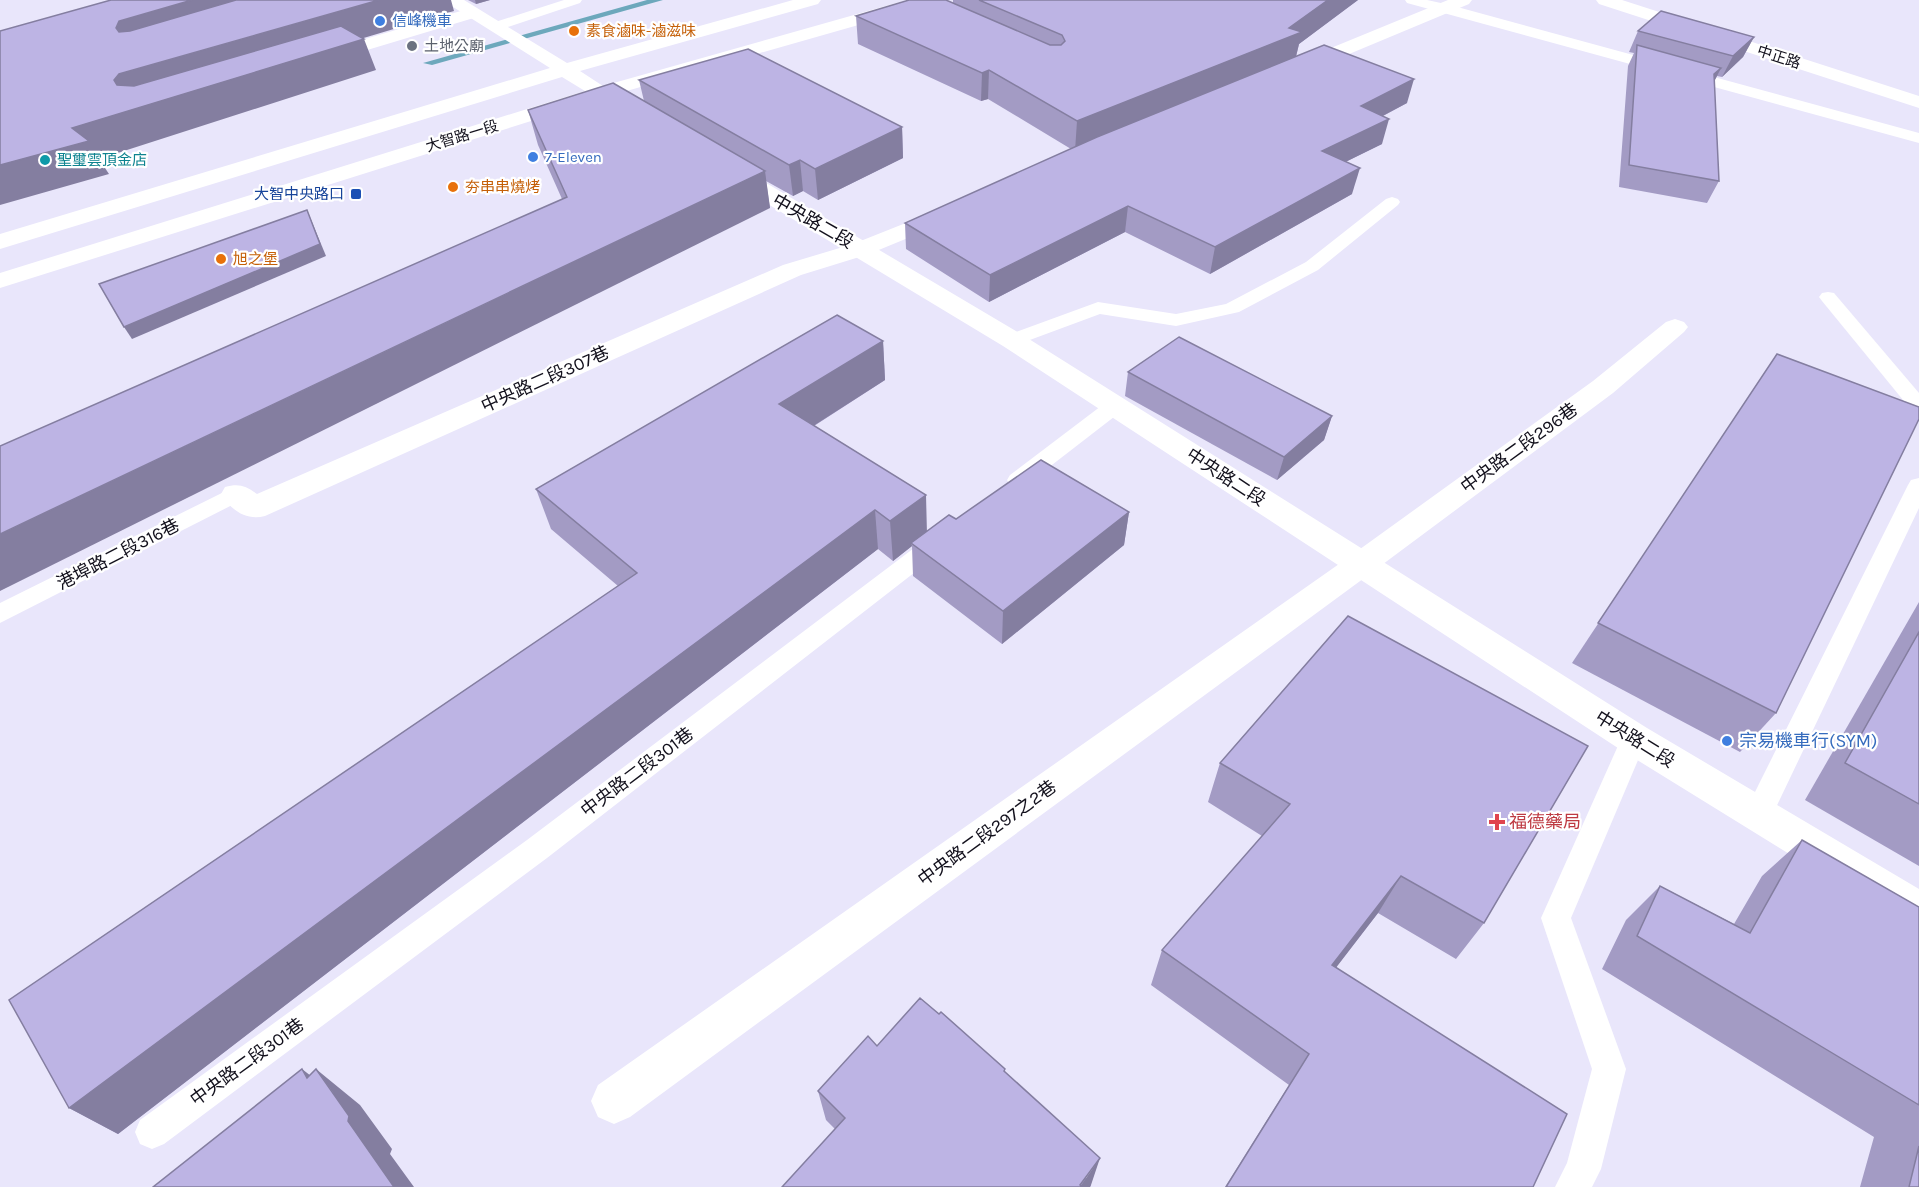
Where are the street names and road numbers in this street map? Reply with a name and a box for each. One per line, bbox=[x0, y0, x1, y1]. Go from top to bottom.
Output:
street label: 中正路 bbox=[1755, 41, 1803, 73]
street label: 大智路一段 bbox=[423, 116, 501, 156]
street label: 中央路二段 bbox=[769, 189, 857, 253]
street label: 中央路二段307巷 bbox=[478, 341, 612, 417]
street label: 中央路二段296巷 bbox=[1456, 398, 1582, 498]
street label: 中央路二段 bbox=[1182, 443, 1270, 511]
street label: 港埠路二段316巷 bbox=[53, 514, 183, 594]
street label: 中央路二段 bbox=[1591, 706, 1679, 772]
street label: 中央路二段301巷 bbox=[576, 723, 698, 821]
street label: 中央路二段297之2巷 bbox=[913, 775, 1061, 891]
street label: 中央路二段301巷 bbox=[186, 1013, 308, 1111]

